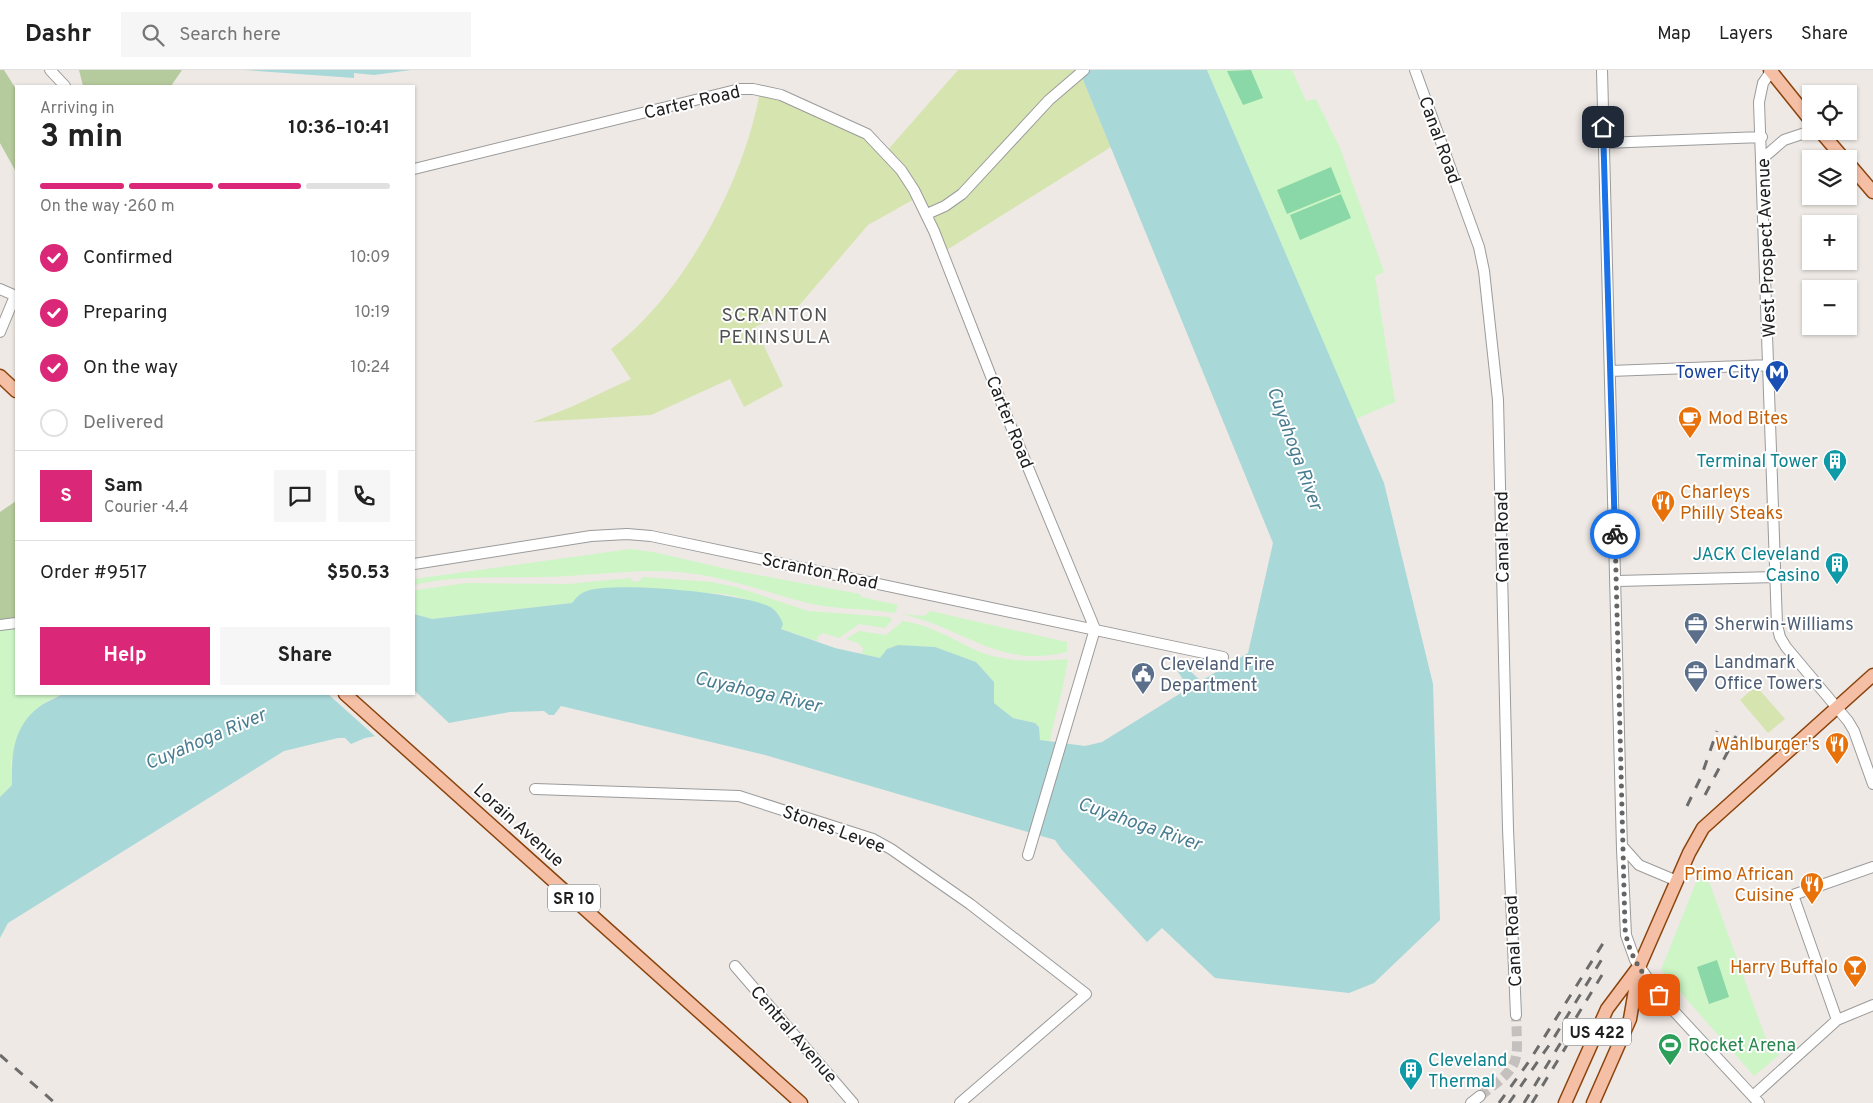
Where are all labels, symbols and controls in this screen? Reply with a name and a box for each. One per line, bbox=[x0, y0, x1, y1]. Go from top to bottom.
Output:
search box bbox=[121, 12, 471, 57]
text: Dashr bbox=[25, 20, 91, 50]
icon: search bbox=[139, 21, 167, 49]
text: Search here bbox=[179, 23, 281, 47]
text: Map bbox=[1657, 23, 1691, 46]
text: Layers bbox=[1719, 23, 1773, 46]
text: Share bbox=[1801, 23, 1848, 46]
street label: Carter Road bbox=[642, 81, 743, 126]
map controls bbox=[1802, 85, 1857, 335]
button: locate bbox=[1802, 85, 1857, 140]
street label: Canal Road bbox=[1412, 94, 1465, 188]
text: Arriving in bbox=[40, 99, 115, 119]
pin bbox=[1582, 106, 1624, 148]
icon: home bbox=[1589, 113, 1617, 141]
text: 10:36–10:41 bbox=[288, 116, 390, 140]
text: 3 min bbox=[40, 118, 123, 158]
button: layers bbox=[1802, 150, 1857, 205]
street label: West Prospect Avenue bbox=[1753, 158, 1782, 338]
text: On the way · 260 m bbox=[40, 197, 174, 217]
button: + bbox=[1802, 215, 1857, 270]
icon: check bbox=[40, 244, 68, 272]
text: Confirmed bbox=[83, 246, 173, 270]
text: 10:09 bbox=[350, 248, 390, 268]
button: − bbox=[1802, 280, 1857, 335]
icon: check bbox=[40, 299, 68, 327]
text: Preparing bbox=[83, 301, 167, 325]
text: 10:19 bbox=[355, 303, 390, 323]
district label: SCRANTON PENINSULA bbox=[719, 304, 831, 350]
icon: check bbox=[40, 354, 68, 382]
text: On the way bbox=[83, 356, 178, 380]
text: 10:24 bbox=[351, 358, 390, 378]
metro station icon: Tower City bbox=[1764, 359, 1790, 393]
place label: Tower City bbox=[1675, 362, 1760, 385]
street label: Carter Road bbox=[980, 373, 1038, 472]
water label: Cuyahoga River bbox=[1261, 384, 1328, 515]
cafe icon: Mod Bites bbox=[1677, 405, 1703, 439]
place label: Mod Bites bbox=[1708, 408, 1788, 431]
text: Delivered bbox=[83, 411, 164, 435]
building icon: Terminal Tower bbox=[1822, 448, 1848, 482]
place label: Terminal Tower bbox=[1696, 451, 1818, 474]
button: chat bbox=[274, 470, 326, 522]
button: phone bbox=[338, 470, 390, 522]
text: Sam bbox=[104, 474, 143, 498]
place label: Charleys Philly Steaks bbox=[1680, 482, 1783, 526]
text: S bbox=[60, 484, 72, 508]
restaurant icon: Charleys Philly Steaks bbox=[1650, 489, 1676, 523]
street label: Canal Road bbox=[1491, 491, 1516, 583]
text: Courier · 4.4 bbox=[104, 498, 189, 518]
courier bbox=[1590, 509, 1640, 559]
icon: bike bbox=[1601, 520, 1629, 548]
place label: JACK Cleveland Casino bbox=[1692, 544, 1820, 588]
street label: Scranton Road bbox=[759, 549, 880, 596]
building icon: JACK Cleveland Casino bbox=[1824, 551, 1850, 585]
text: Order #9517 bbox=[40, 561, 147, 585]
text: $50.53 bbox=[327, 561, 390, 585]
office icon: Sherwin-Williams bbox=[1683, 611, 1709, 645]
place label: Sherwin-Williams bbox=[1714, 614, 1854, 637]
button: Help bbox=[40, 627, 210, 685]
button: Share bbox=[220, 627, 390, 685]
place label: Landmark Office Towers bbox=[1714, 652, 1823, 696]
place label: Cleveland Fire Department bbox=[1160, 654, 1275, 698]
office icon: Landmark Office Towers bbox=[1683, 659, 1709, 693]
public building icon: Cleveland Fire Department bbox=[1130, 661, 1156, 695]
water label: Cuyahoga River bbox=[692, 667, 825, 720]
water label: Cuyahoga River bbox=[142, 703, 272, 776]
restaurant icon: Wahlburger's bbox=[1824, 731, 1850, 765]
place label: Wahlburger's bbox=[1715, 734, 1820, 757]
street label: Lorain Avenue bbox=[468, 779, 568, 873]
water label: Cuyahoga River bbox=[1074, 792, 1206, 858]
street label: Stones Levee bbox=[779, 801, 888, 860]
place label: Primo African Cuisine bbox=[1684, 864, 1794, 908]
restaurant icon: Primo African Cuisine bbox=[1799, 871, 1825, 905]
road number: SR 10 bbox=[548, 884, 600, 911]
street label: Canal Road bbox=[1501, 895, 1528, 987]
bar icon: Harry Buffalo bbox=[1842, 954, 1868, 988]
place label: Harry Buffalo bbox=[1730, 957, 1838, 980]
pin bbox=[1638, 974, 1680, 1016]
street label: Central Avenue bbox=[744, 981, 842, 1089]
icon: bag bbox=[1645, 981, 1673, 1009]
road number: US 422 bbox=[1563, 1019, 1631, 1046]
sports icon: Rocket Arena bbox=[1657, 1032, 1683, 1066]
place label: Rocket Arena bbox=[1688, 1035, 1796, 1058]
place label: Cleveland Thermal bbox=[1428, 1050, 1507, 1094]
building icon: Cleveland Thermal bbox=[1398, 1057, 1424, 1091]

